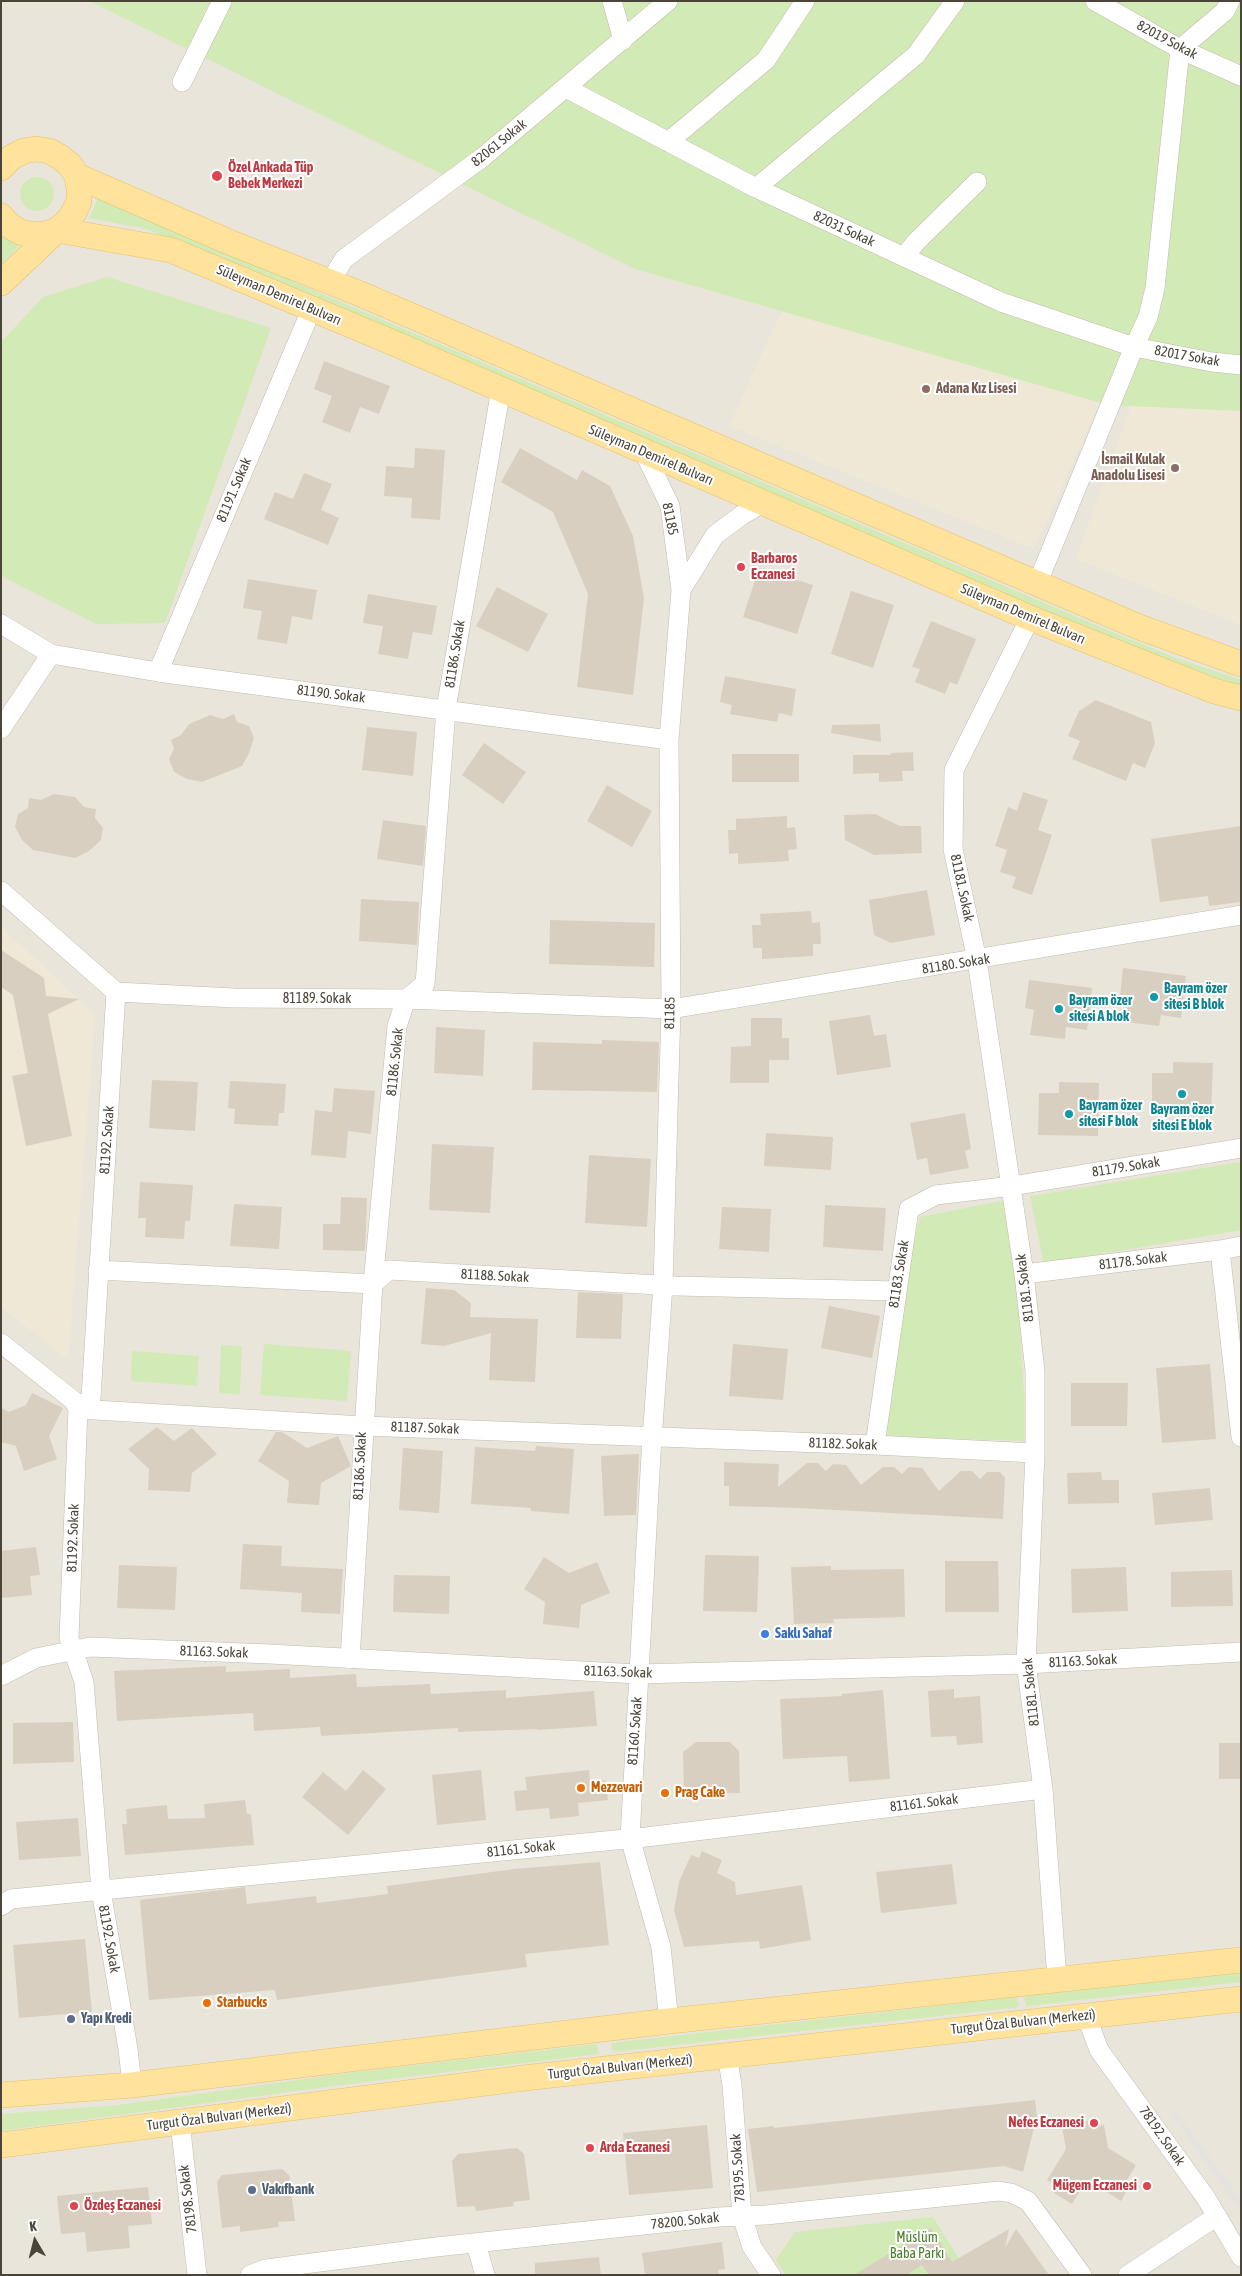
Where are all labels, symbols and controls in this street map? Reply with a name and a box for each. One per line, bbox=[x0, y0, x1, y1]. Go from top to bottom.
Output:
street label: 82019 Sokak bbox=[1134, 17, 1200, 63]
street label: 82061 Sokak bbox=[468, 116, 530, 170]
place label: Özel Ankada Tüp Bebek Merkezi bbox=[228, 160, 313, 192]
marker: Özel Ankada Tüp Bebek Merkezi bbox=[210, 169, 224, 183]
street label: 82031 Sokak bbox=[810, 207, 878, 251]
street label: Süleyman Demirel Bulvarı bbox=[214, 261, 344, 329]
street label: 82017 Sokak bbox=[1153, 342, 1221, 370]
place label: Adana Kız Lisesi bbox=[936, 381, 1016, 397]
marker: Adana Kız Lisesi bbox=[920, 383, 932, 395]
street label: Süleyman Demirel Bulvarı bbox=[586, 421, 716, 489]
place label: İsmail Kulak Anadolu Lisesi bbox=[1091, 452, 1165, 484]
street label: 81191. Sokak bbox=[213, 455, 255, 525]
marker: İsmail Kulak Anadolu Lisesi bbox=[1169, 462, 1181, 474]
street label: 81185 bbox=[658, 501, 682, 537]
place label: Barbaros Eczanesi bbox=[751, 551, 797, 584]
marker: Barbaros Eczanesi bbox=[735, 561, 747, 573]
street label: Süleyman Demirel Bulvarı bbox=[958, 580, 1088, 648]
street label: 81186. Sokak bbox=[441, 619, 469, 689]
street label: 81190. Sokak bbox=[296, 681, 366, 707]
street label: 81181. Sokak bbox=[947, 853, 977, 923]
street label: 81180. Sokak bbox=[921, 950, 991, 978]
place label: Bayram özer sitesi B blok bbox=[1164, 981, 1227, 1014]
street label: 81189. Sokak bbox=[283, 991, 351, 1007]
marker: Bayram özer sitesi B blok bbox=[1148, 991, 1160, 1003]
place label: Bayram özer sitesi A blok bbox=[1069, 993, 1132, 1026]
street label: 81185 bbox=[661, 996, 679, 1030]
marker: Bayram özer sitesi A blok bbox=[1053, 1003, 1065, 1015]
street label: 81186. Sokak bbox=[383, 1027, 407, 1097]
marker: Bayram özer sitesi E blok bbox=[1176, 1088, 1188, 1100]
place label: Bayram özer sitesi F blok bbox=[1079, 1098, 1142, 1130]
place label: Bayram özer sitesi E blok bbox=[1150, 1102, 1214, 1134]
street label: 81192. Sokak bbox=[96, 1105, 118, 1175]
marker: Bayram özer sitesi F blok bbox=[1063, 1108, 1075, 1120]
street label: 81179. Sokak bbox=[1091, 1153, 1161, 1181]
street label: 81183. Sokak bbox=[885, 1239, 913, 1309]
street label: 81178. Sokak bbox=[1098, 1248, 1168, 1274]
street label: 81181. Sokak bbox=[1012, 1253, 1038, 1323]
street label: 81188. Sokak bbox=[460, 1266, 530, 1286]
street label: 81187. Sokak bbox=[390, 1418, 460, 1438]
street label: 81186. Sokak bbox=[350, 1431, 370, 1501]
street label: 81182. Sokak bbox=[808, 1434, 878, 1454]
street label: 81192. Sokak bbox=[63, 1503, 83, 1573]
place label: Saklı Sahaf bbox=[775, 1626, 832, 1642]
marker: Saklı Sahaf bbox=[759, 1628, 771, 1640]
street label: 81163. Sokak bbox=[179, 1642, 249, 1662]
street label: 81163. Sokak bbox=[1048, 1651, 1118, 1671]
street label: 81181. Sokak bbox=[1019, 1657, 1043, 1727]
street label: 81163. Sokak bbox=[583, 1662, 653, 1682]
street label: 81160. Sokak bbox=[624, 1696, 646, 1766]
place label: Mezzevari bbox=[591, 1780, 642, 1796]
marker: Mezzevari bbox=[575, 1782, 587, 1794]
place label: Prag Cake bbox=[675, 1785, 725, 1801]
marker: Prag Cake bbox=[659, 1787, 671, 1799]
street label: 81161. Sokak bbox=[889, 1790, 959, 1816]
street label: 81161. Sokak bbox=[486, 1837, 556, 1861]
street label: 81192. Sokak bbox=[95, 1904, 123, 1974]
place label: Starbucks bbox=[217, 1995, 267, 2011]
marker: Starbucks bbox=[201, 1997, 213, 2009]
street label: Turgut Özal Bulvarı (Merkezi) bbox=[950, 2006, 1096, 2038]
place label: Yapı Kredi bbox=[81, 2011, 132, 2027]
marker: Yapı Kredi bbox=[65, 2013, 77, 2025]
street label: Turgut Özal Bulvarı (Merkezi) bbox=[547, 2051, 693, 2083]
street label: Turgut Özal Bulvarı (Merkezi) bbox=[146, 2100, 292, 2134]
street label: 78192. Sokak bbox=[1135, 2103, 1189, 2169]
place label: Nefes Eczanesi bbox=[1008, 2115, 1084, 2131]
marker: Nefes Eczanesi bbox=[1088, 2117, 1100, 2129]
street label: 78195. Sokak bbox=[727, 2133, 749, 2203]
place label: Arda Eczanesi bbox=[600, 2140, 670, 2156]
marker: Arda Eczanesi bbox=[584, 2142, 596, 2154]
street label: 78198. Sokak bbox=[175, 2164, 201, 2234]
place label: Mügem Eczanesi bbox=[1053, 2178, 1137, 2194]
marker: Mügem Eczanesi bbox=[1141, 2180, 1153, 2192]
place label: Vakıfbank bbox=[262, 2182, 314, 2198]
marker: Vakıfbank bbox=[246, 2184, 258, 2196]
place label: Özdeş Eczanesi bbox=[84, 2198, 161, 2214]
marker: Özdeş Eczanesi bbox=[68, 2200, 80, 2212]
street label: 78200. Sokak bbox=[650, 2209, 720, 2233]
north arrow bbox=[10, 2216, 60, 2266]
text: K bbox=[28, 2218, 37, 2235]
park label: Müslüm Baba Parkı bbox=[890, 2230, 944, 2262]

